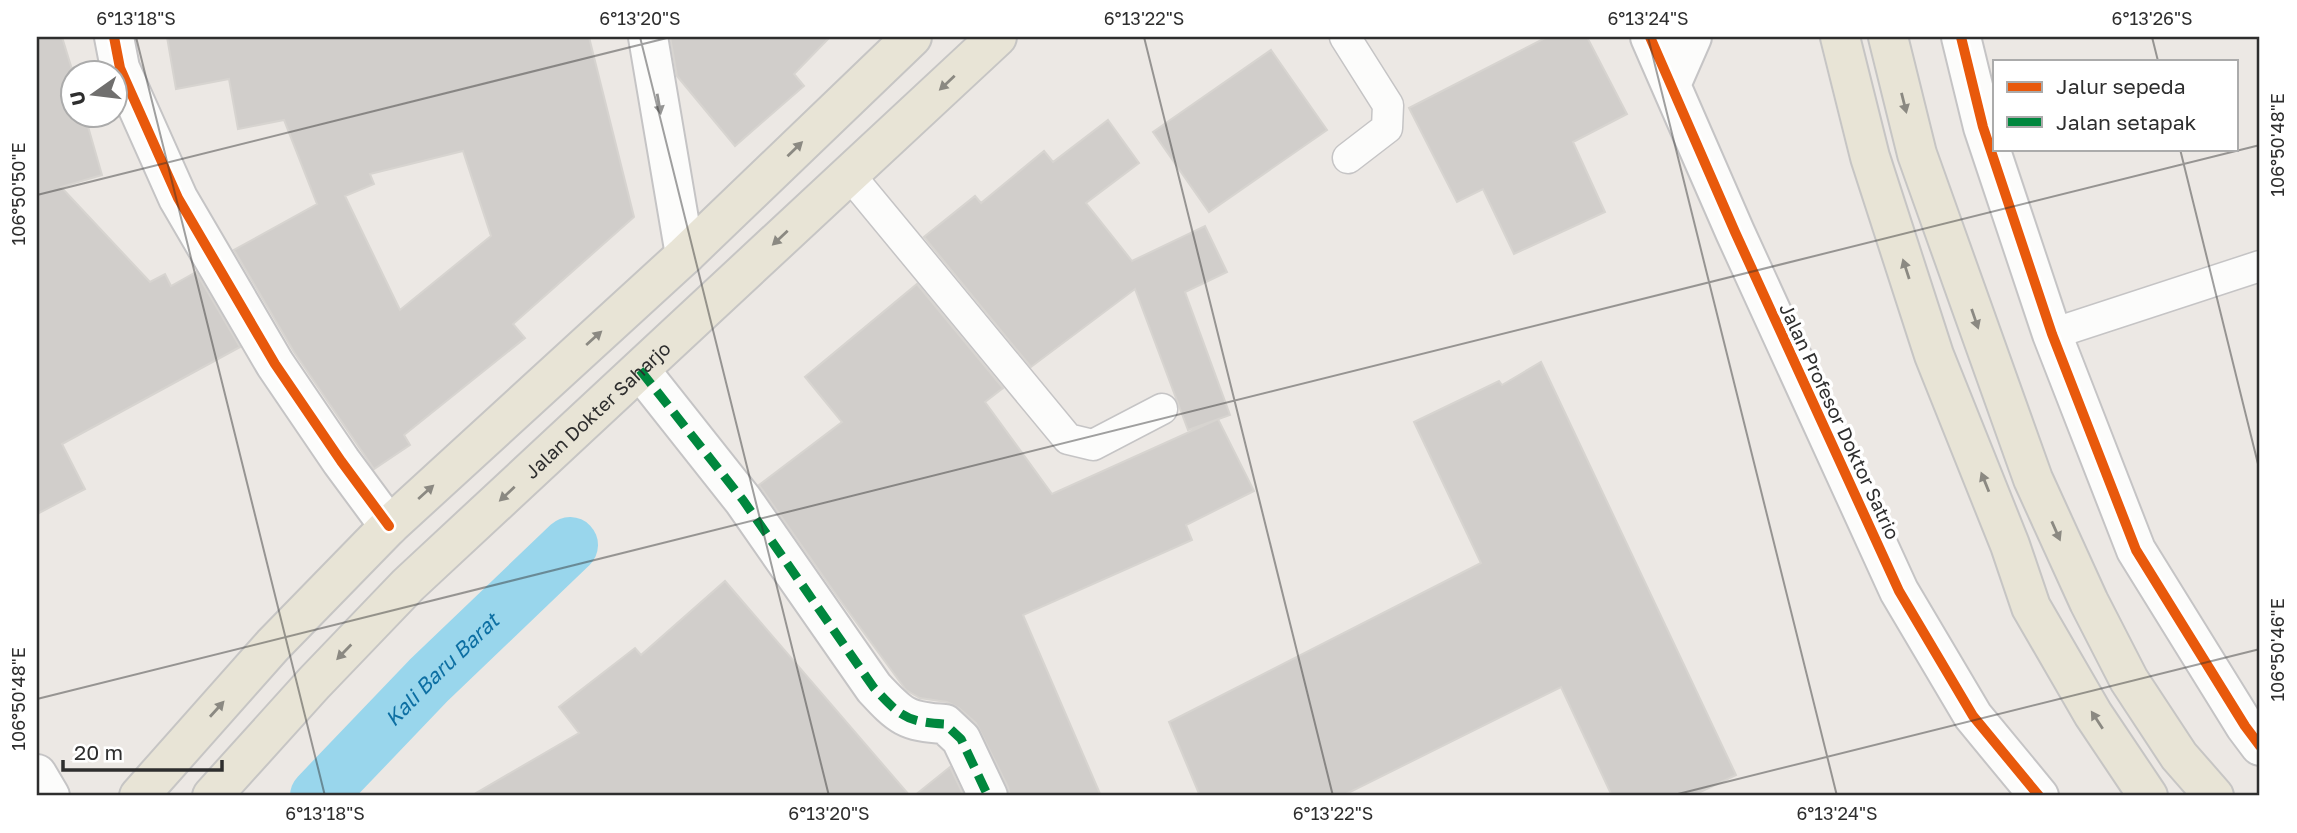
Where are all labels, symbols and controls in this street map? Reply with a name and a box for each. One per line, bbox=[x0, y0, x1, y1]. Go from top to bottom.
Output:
text: 6°13'18"S bbox=[96, 7, 176, 29]
text: 6°13'20"S bbox=[599, 7, 681, 29]
text: 6°13'22"S bbox=[1104, 7, 1184, 29]
text: 6°13'24"S bbox=[1607, 7, 1689, 29]
text: 6°13'26"S bbox=[2112, 7, 2193, 29]
north arrow bbox=[60, 60, 130, 130]
legend bbox=[1993, 60, 2238, 150]
text: Jalur sepeda bbox=[2056, 73, 2186, 99]
one-way arrow bbox=[938, 75, 956, 91]
text: U bbox=[64, 89, 90, 108]
one-way arrow bbox=[1899, 92, 1910, 114]
one-way arrow bbox=[654, 93, 665, 115]
text: 106°50'48"E bbox=[2266, 93, 2288, 197]
text: Jalan setapak bbox=[2056, 109, 2197, 135]
one-way arrow bbox=[786, 142, 803, 158]
text: 106°50'50"E bbox=[7, 143, 29, 245]
one-way arrow bbox=[772, 229, 789, 245]
one-way arrow bbox=[1900, 258, 1911, 279]
street label: Jalan Profesor Doktor Satrio bbox=[1775, 299, 1905, 543]
one-way arrow bbox=[1970, 309, 1981, 330]
one-way arrow bbox=[585, 331, 602, 347]
street label: Jalan Dokter Saharjo bbox=[519, 336, 674, 483]
one-way arrow bbox=[1979, 471, 1990, 492]
one-way arrow bbox=[417, 484, 435, 500]
one-way arrow bbox=[499, 485, 516, 501]
one-way arrow bbox=[2050, 521, 2062, 541]
text: 106°50'46"E bbox=[2266, 598, 2288, 702]
water label: Kali Baru Barat bbox=[379, 606, 506, 731]
one-way arrow bbox=[335, 644, 352, 661]
text: 106°50'48"E bbox=[7, 647, 29, 751]
one-way arrow bbox=[209, 700, 225, 718]
one-way arrow bbox=[2091, 711, 2104, 730]
scale bar bbox=[63, 728, 222, 772]
text: 20 m bbox=[74, 739, 123, 765]
text: 6°13'18"S bbox=[285, 802, 365, 824]
text: 6°13'20"S bbox=[788, 802, 870, 824]
text: 6°13'22"S bbox=[1293, 802, 1373, 824]
text: 6°13'24"S bbox=[1796, 802, 1878, 824]

